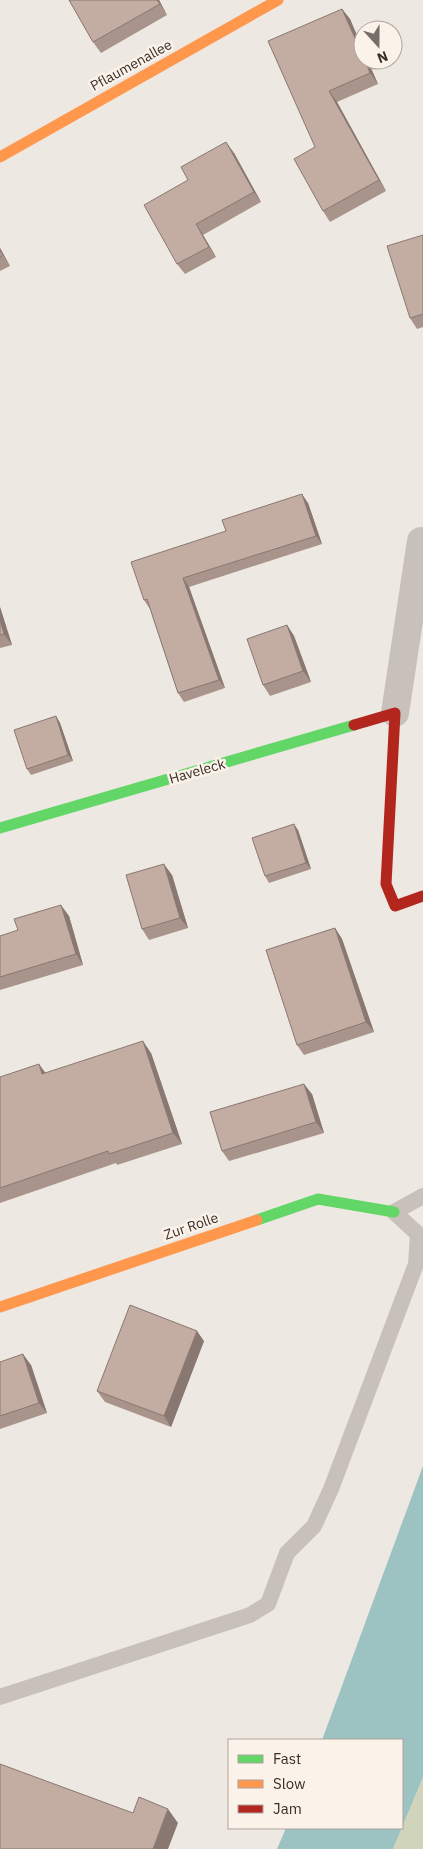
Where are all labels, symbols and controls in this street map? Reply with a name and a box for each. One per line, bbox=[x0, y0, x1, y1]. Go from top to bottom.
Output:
north arrow bbox=[353, 20, 403, 70]
street label: Pflaumenallee bbox=[87, 35, 175, 95]
text: N bbox=[375, 47, 391, 67]
street label: Haveleck bbox=[167, 754, 228, 788]
street label: Zur Rolle bbox=[161, 1208, 221, 1244]
legend bbox=[228, 1739, 403, 1829]
text: Fast bbox=[273, 1749, 301, 1768]
text: Slow bbox=[273, 1774, 306, 1793]
text: Jam bbox=[273, 1799, 302, 1818]

